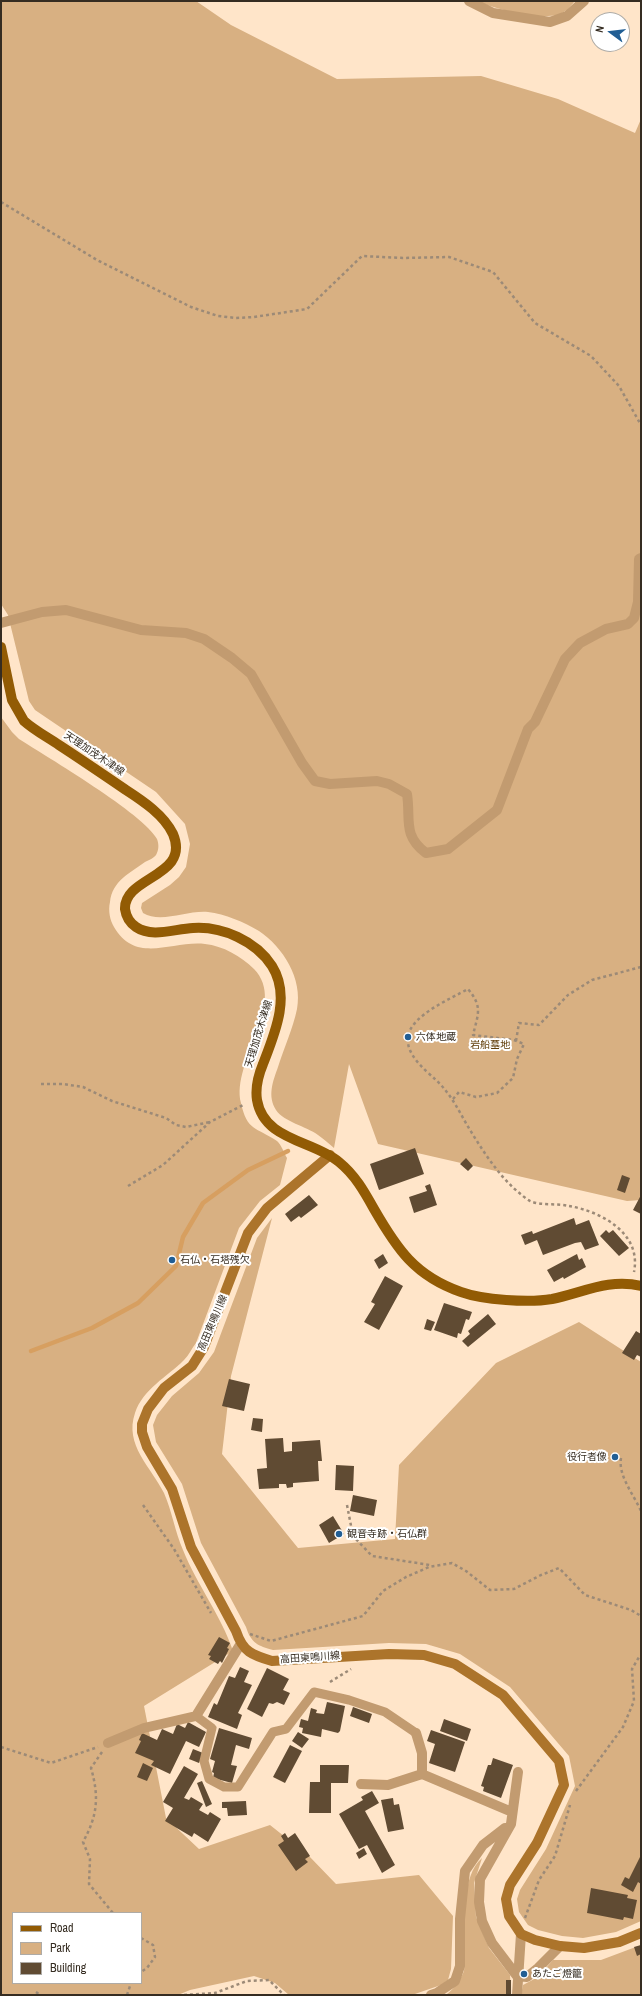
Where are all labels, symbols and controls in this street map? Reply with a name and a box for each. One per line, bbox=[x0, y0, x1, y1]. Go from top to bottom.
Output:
north arrow bbox=[590, 12, 630, 52]
text: N bbox=[592, 24, 607, 34]
street label: 天理加茂木津線 bbox=[62, 729, 126, 779]
street label: 天理加茂木津線 bbox=[243, 999, 275, 1069]
place label: 六体地蔵 bbox=[416, 1031, 456, 1043]
marker: 六体地蔵 bbox=[403, 1032, 413, 1042]
park label: 岩船墓地 bbox=[470, 1039, 510, 1051]
place label: 石仏・石塔残欠 bbox=[180, 1254, 250, 1266]
marker: 石仏・石塔残欠 bbox=[167, 1255, 177, 1265]
street label: 高田東鳴川線 bbox=[196, 1293, 230, 1353]
place label: 役行者像 bbox=[567, 1451, 607, 1463]
marker: 役行者像 bbox=[610, 1452, 620, 1462]
place label: 観音寺跡・石仏群 bbox=[347, 1528, 427, 1540]
marker: 観音寺跡・石仏群 bbox=[334, 1529, 344, 1539]
street label: 高田東鳴川線 bbox=[280, 1650, 340, 1666]
legend bbox=[12, 1912, 142, 1984]
text: Road bbox=[50, 1920, 74, 1936]
text: Park bbox=[50, 1940, 70, 1956]
text: Building bbox=[50, 1960, 86, 1976]
place label: あたご燈籠 bbox=[532, 1968, 582, 1980]
marker: あたご燈籠 bbox=[519, 1969, 529, 1979]

